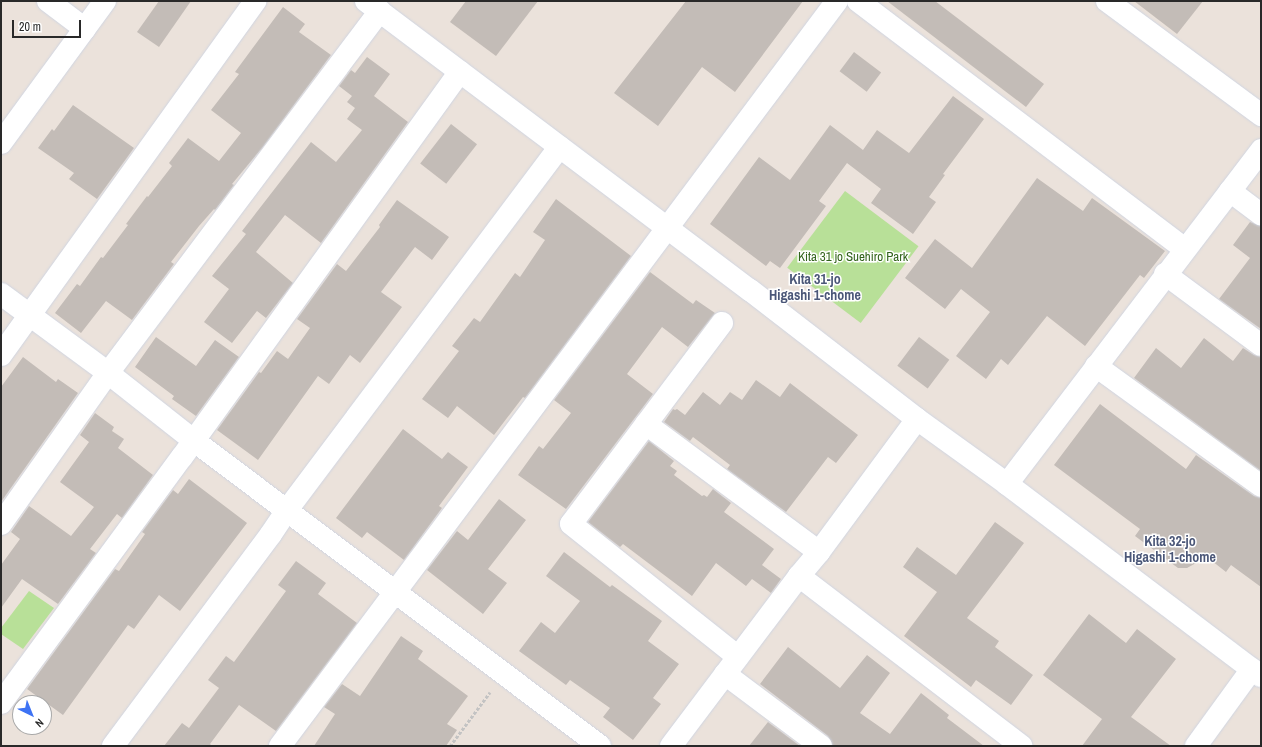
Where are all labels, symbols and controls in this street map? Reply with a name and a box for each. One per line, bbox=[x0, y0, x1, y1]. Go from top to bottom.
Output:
scale bar bbox=[14, 12, 83, 38]
text: 20 m bbox=[19, 19, 41, 35]
park label: Kita 31 jo Suehiro Park bbox=[798, 249, 908, 265]
district label: Kita 31-jo Higashi 1-chome bbox=[769, 271, 861, 304]
district label: Kita 32-jo Higashi 1-chome bbox=[1124, 533, 1216, 566]
north arrow bbox=[12, 695, 52, 735]
text: N bbox=[32, 716, 47, 730]

